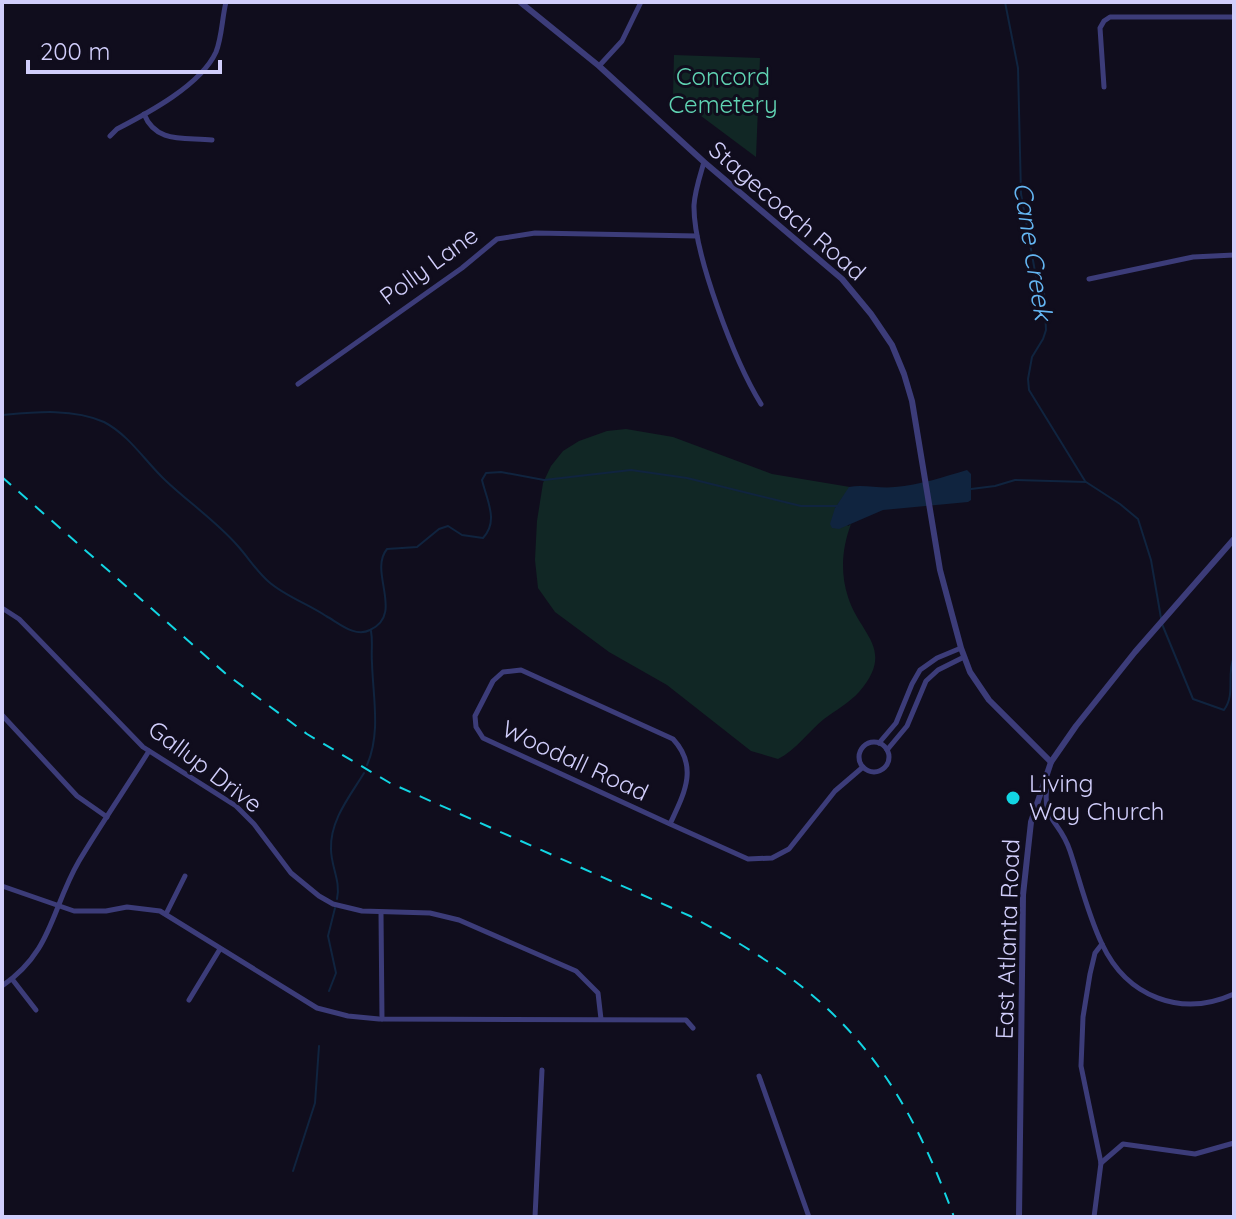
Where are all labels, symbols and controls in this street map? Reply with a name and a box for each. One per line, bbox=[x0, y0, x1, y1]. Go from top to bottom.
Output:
scale bar bbox=[28, 24, 220, 74]
text: 200 m bbox=[40, 36, 110, 66]
park label: Concord Cemetery bbox=[668, 61, 778, 119]
street label: Stagecoach Road bbox=[703, 134, 872, 286]
water label: Cane Creek bbox=[1006, 180, 1061, 324]
street label: Polly Lane bbox=[373, 220, 483, 311]
street label: Woodall Road bbox=[497, 713, 653, 807]
street label: Gallup Drive bbox=[143, 714, 269, 819]
place label: Living Way Church bbox=[1029, 768, 1164, 826]
marker: Living Way Church bbox=[1004, 789, 1022, 807]
street label: East Atlanta Road bbox=[989, 838, 1025, 1040]

